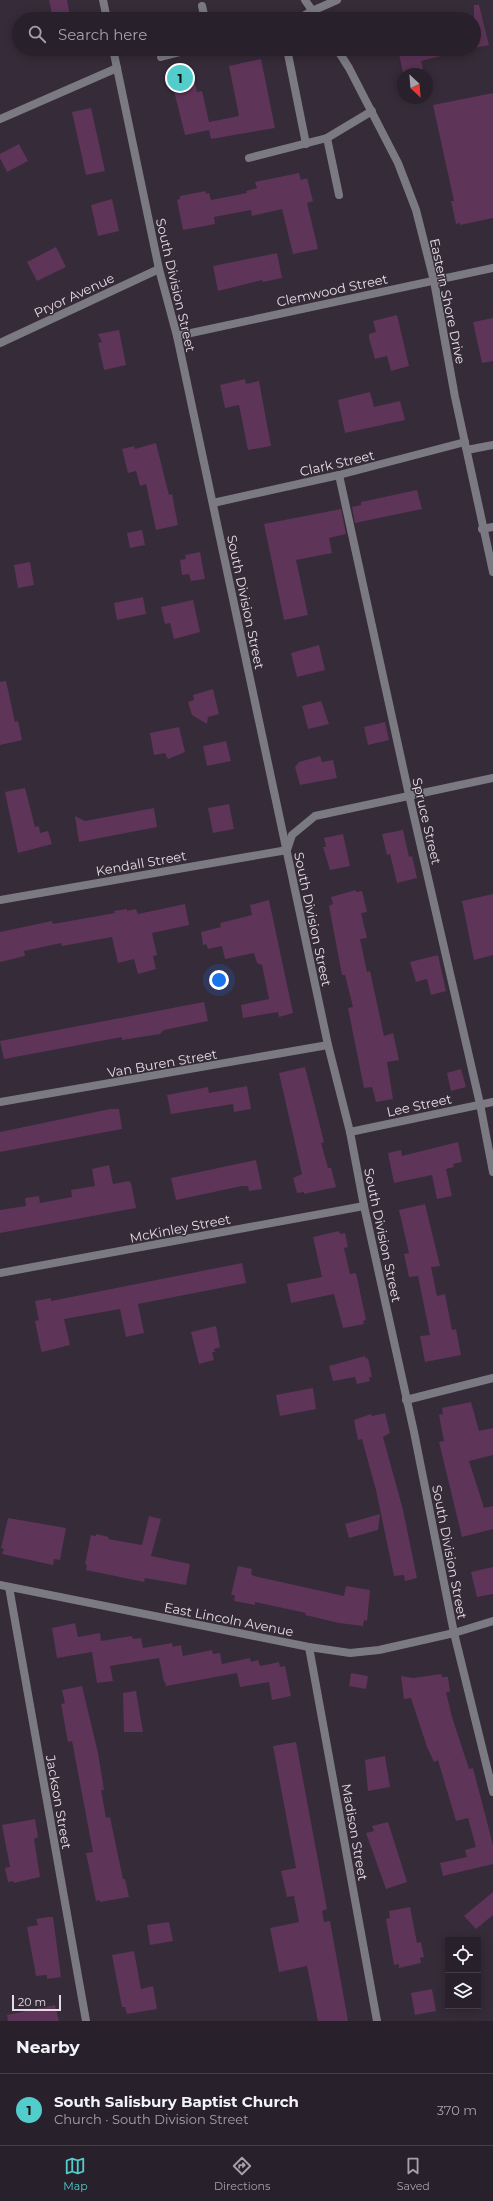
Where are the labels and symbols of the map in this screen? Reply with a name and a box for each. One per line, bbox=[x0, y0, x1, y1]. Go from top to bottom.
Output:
pin: 1 bbox=[167, 63, 193, 93]
north arrow bbox=[397, 68, 433, 104]
street label: South Division Street bbox=[153, 217, 199, 353]
street label: Eastern Shore Drive bbox=[427, 237, 469, 365]
street label: Pryor Avenue bbox=[31, 269, 117, 321]
street label: Clemwood Street bbox=[275, 270, 389, 310]
street label: Clark Street bbox=[298, 447, 376, 479]
street label: South Division Street bbox=[224, 534, 268, 670]
street label: Spruce Street bbox=[409, 776, 445, 866]
street label: Kendall Street bbox=[94, 847, 188, 879]
street label: South Division Street bbox=[291, 851, 335, 987]
your location bbox=[209, 970, 229, 990]
street label: Van Buren Street bbox=[106, 1045, 218, 1081]
street label: Lee Street bbox=[385, 1090, 453, 1120]
street label: South Division Street bbox=[361, 1167, 405, 1303]
street label: McKinley Street bbox=[128, 1210, 232, 1246]
street label: South Division Street bbox=[429, 1483, 471, 1621]
street label: East Lincoln Avenue bbox=[163, 1599, 295, 1639]
street label: Jackson Street bbox=[43, 1753, 75, 1850]
street label: Madison Street bbox=[339, 1782, 371, 1882]
scale bar bbox=[12, 1993, 61, 2012]

